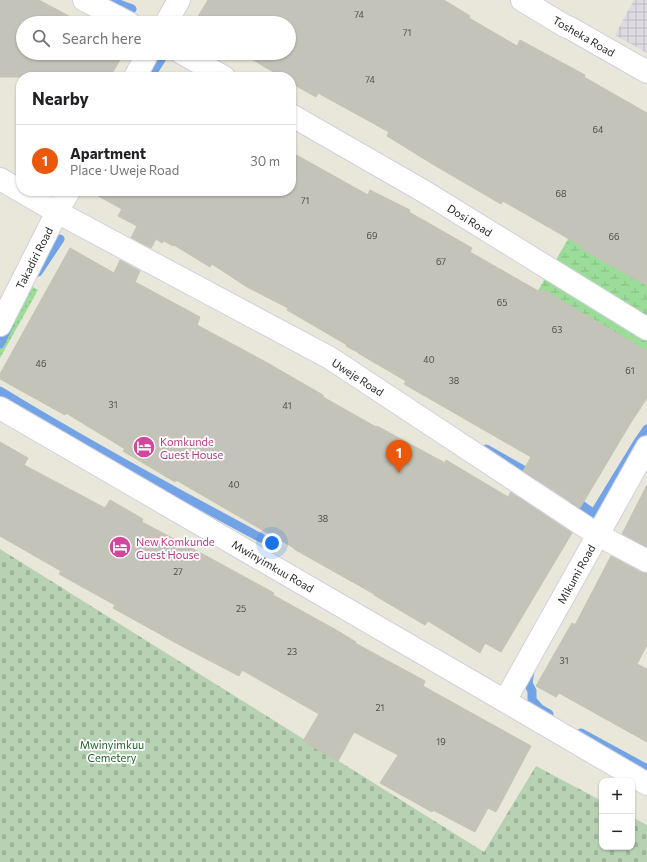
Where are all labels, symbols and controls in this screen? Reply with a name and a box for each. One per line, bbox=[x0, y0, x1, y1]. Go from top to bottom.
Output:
house number: 74 bbox=[354, 9, 364, 20]
street label: Tosheka Road bbox=[551, 13, 617, 59]
search box bbox=[16, 16, 296, 60]
icon: search bbox=[30, 27, 52, 49]
house number: 71 bbox=[403, 27, 411, 38]
text: Search here bbox=[62, 29, 141, 47]
house number: 74 bbox=[365, 74, 375, 85]
text: Nearby bbox=[32, 88, 89, 109]
house number: 64 bbox=[593, 124, 604, 135]
text: Apartment bbox=[70, 144, 146, 162]
text: 1 bbox=[42, 153, 48, 169]
text: 30 m bbox=[250, 153, 280, 169]
text: Place · Uweje Road bbox=[70, 162, 179, 178]
house number: 68 bbox=[556, 188, 566, 199]
house number: 71 bbox=[301, 195, 309, 206]
street label: Dosi Road bbox=[445, 201, 495, 239]
street label: Takadiri Road bbox=[13, 225, 55, 291]
house number: 69 bbox=[367, 230, 377, 241]
house number: 66 bbox=[609, 231, 619, 242]
house number: 67 bbox=[436, 256, 446, 267]
house number: 65 bbox=[497, 297, 507, 308]
house number: 63 bbox=[552, 324, 562, 335]
house number: 40 bbox=[423, 354, 435, 365]
street label: Uweje Road bbox=[330, 356, 386, 398]
house number: 46 bbox=[36, 358, 46, 369]
house number: 61 bbox=[625, 365, 635, 376]
house number: 38 bbox=[449, 375, 459, 386]
house number: 31 bbox=[109, 399, 117, 410]
house number: 41 bbox=[283, 400, 291, 411]
hotel icon: Komkunde Guest House bbox=[131, 434, 157, 460]
place label: Komkunde Guest House bbox=[160, 435, 224, 461]
pin: 1 bbox=[386, 440, 412, 473]
house number: 40 bbox=[228, 479, 240, 490]
house number: 38 bbox=[318, 513, 328, 524]
your location bbox=[262, 533, 282, 553]
hotel icon: New Komkunde Guest House bbox=[107, 534, 133, 560]
place label: New Komkunde Guest House bbox=[136, 535, 215, 561]
street label: Mwinyimkuu Road bbox=[230, 537, 316, 595]
street label: Mikumi Road bbox=[554, 542, 598, 606]
house number: 27 bbox=[173, 566, 183, 577]
house number: 25 bbox=[236, 603, 246, 614]
house number: 23 bbox=[287, 646, 297, 657]
house number: 31 bbox=[560, 655, 568, 666]
house number: 21 bbox=[376, 702, 384, 713]
house number: 19 bbox=[436, 736, 446, 747]
park label: Mwinyimkuu Cemetery bbox=[80, 738, 144, 764]
map controls bbox=[599, 778, 635, 850]
button: + bbox=[599, 778, 635, 814]
button: − bbox=[599, 814, 635, 850]

